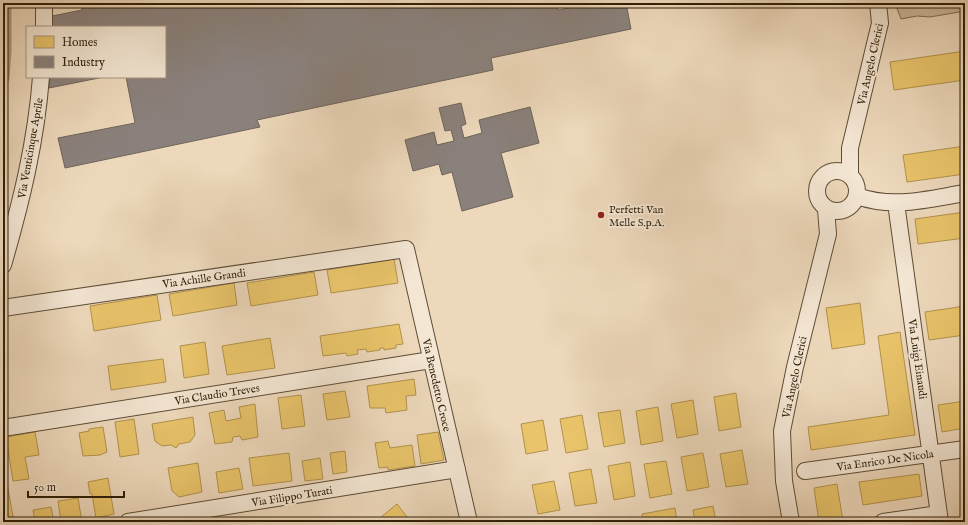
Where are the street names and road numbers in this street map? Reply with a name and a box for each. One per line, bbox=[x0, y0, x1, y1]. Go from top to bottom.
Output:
street label: Via Angelo Clerici bbox=[855, 22, 887, 107]
street label: Via Venticinque Aprile bbox=[15, 97, 47, 201]
street label: Via Achille Grandi bbox=[161, 266, 247, 292]
street label: Via Luigi Einaudi bbox=[904, 317, 930, 400]
street label: Via Angelo Clerici bbox=[779, 335, 811, 420]
street label: Via Benedetto Croce bbox=[418, 336, 454, 433]
street label: Via Claudio Treves bbox=[173, 381, 261, 409]
street label: Via Enrico De Nicola bbox=[835, 447, 935, 475]
street label: Via Filippo Turati bbox=[250, 484, 334, 510]

